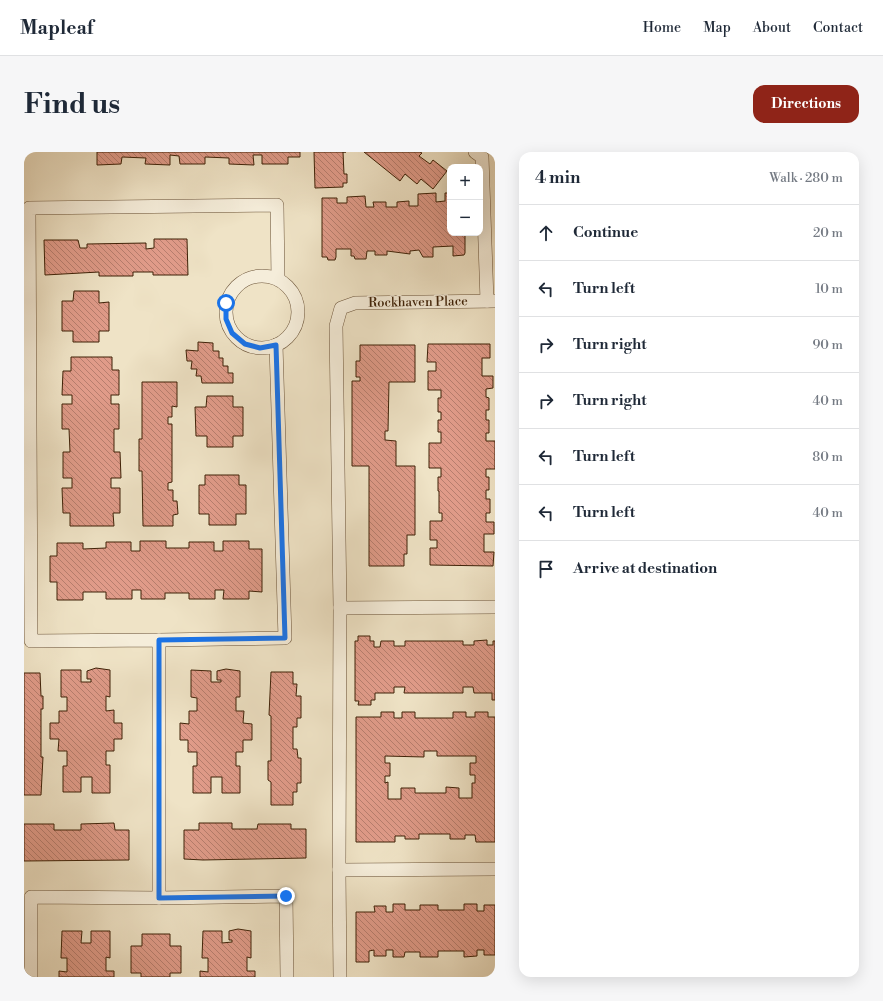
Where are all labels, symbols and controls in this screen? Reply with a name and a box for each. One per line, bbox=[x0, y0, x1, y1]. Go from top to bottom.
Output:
text: Mapleaf bbox=[20, 16, 93, 40]
text: Home bbox=[643, 19, 681, 37]
text: Map bbox=[703, 19, 731, 37]
text: About bbox=[753, 19, 791, 37]
text: Contact bbox=[813, 19, 863, 37]
button: Directions bbox=[753, 85, 859, 123]
text: Find us bbox=[24, 87, 120, 122]
map controls bbox=[447, 164, 483, 236]
button: + bbox=[447, 164, 483, 200]
text: 4 min bbox=[535, 167, 580, 189]
text: Walk · 280 m bbox=[769, 170, 843, 186]
button: − bbox=[447, 200, 483, 236]
icon: ahead bbox=[535, 222, 557, 244]
text: Continue bbox=[573, 223, 638, 242]
text: 20 m bbox=[813, 225, 843, 241]
icon: left bbox=[535, 278, 557, 300]
text: Turn left bbox=[573, 279, 635, 298]
text: 10 m bbox=[815, 281, 843, 297]
street label: Rockhaven Place bbox=[368, 293, 468, 311]
route start bbox=[217, 294, 235, 312]
icon: right bbox=[535, 334, 557, 356]
text: Turn right bbox=[573, 335, 647, 354]
text: 90 m bbox=[812, 337, 843, 353]
icon: right bbox=[535, 390, 557, 412]
text: Turn right bbox=[573, 391, 647, 410]
text: 40 m bbox=[813, 393, 843, 409]
icon: left bbox=[535, 446, 557, 468]
text: Turn left bbox=[573, 447, 635, 466]
text: 80 m bbox=[812, 449, 843, 465]
icon: left bbox=[535, 502, 557, 524]
text: Turn left bbox=[573, 503, 635, 522]
text: 40 m bbox=[813, 505, 843, 521]
icon: arrive bbox=[535, 558, 557, 580]
text: Arrive at destination bbox=[573, 559, 717, 578]
route end bbox=[277, 887, 295, 905]

